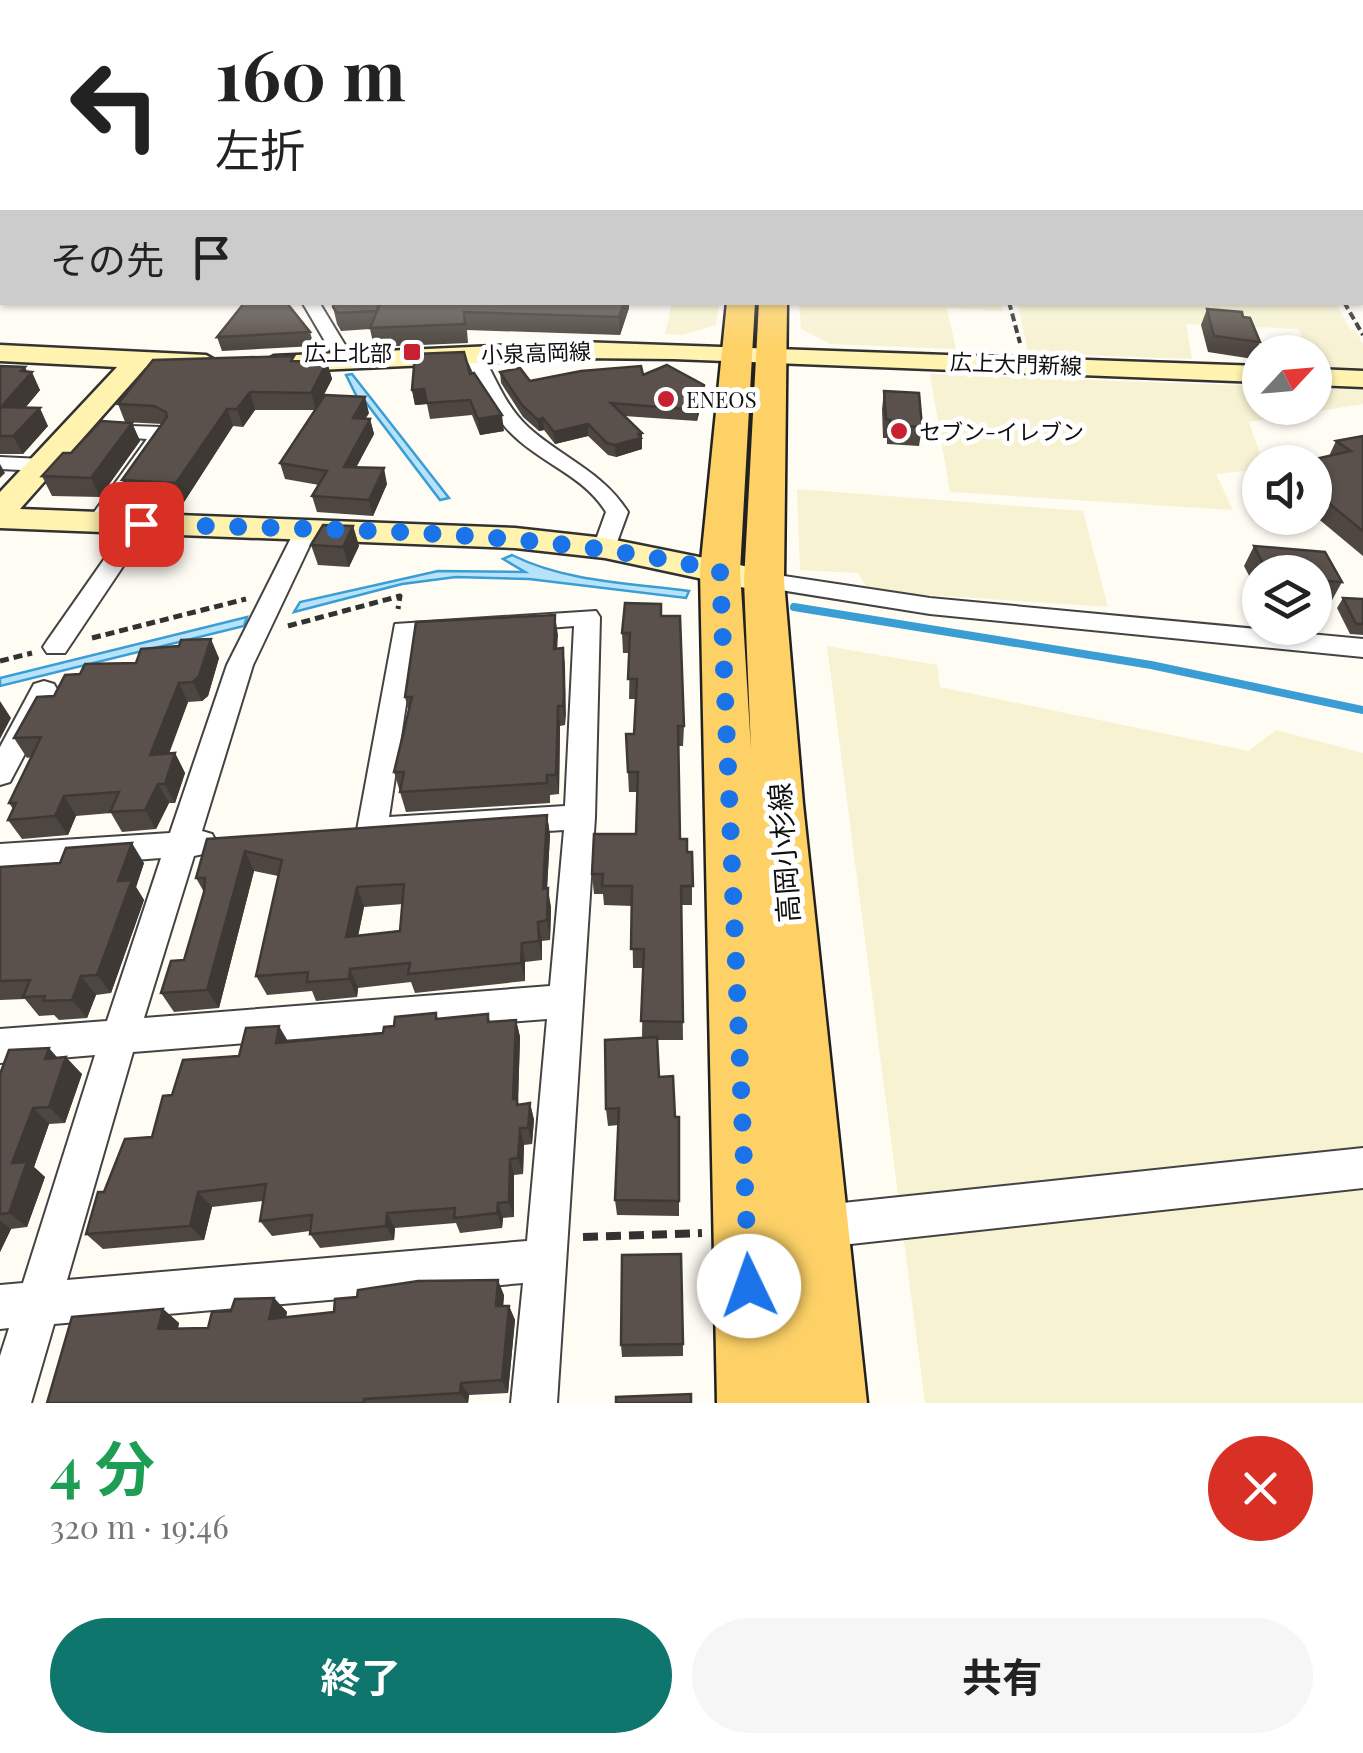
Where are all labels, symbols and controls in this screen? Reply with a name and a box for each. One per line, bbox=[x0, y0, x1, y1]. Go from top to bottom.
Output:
text: 160 m bbox=[215, 25, 406, 119]
icon: left bbox=[50, 40, 180, 170]
text: 左折 bbox=[215, 118, 305, 178]
icon: arrive bbox=[184, 230, 239, 285]
text: その先 bbox=[50, 233, 164, 284]
street label: 小泉高岡線 bbox=[481, 335, 591, 369]
north arrow bbox=[1242, 335, 1332, 425]
map controls bbox=[1242, 335, 1332, 645]
place label: 広上北部 bbox=[304, 337, 392, 367]
marker: 広上北部 bbox=[401, 341, 423, 363]
street label: 広上大門新線 bbox=[950, 346, 1082, 380]
place label: ENEOS bbox=[686, 384, 757, 414]
marker: ENEOS bbox=[655, 388, 677, 410]
place label: セブン-イレブン bbox=[919, 416, 1084, 446]
marker: セブン-イレブン bbox=[888, 420, 910, 442]
button: sound bbox=[1242, 445, 1332, 535]
pin bbox=[99, 482, 184, 567]
icon: arrive bbox=[114, 497, 169, 552]
button: layers bbox=[1242, 555, 1332, 645]
street label: 高岡小杉線 bbox=[760, 782, 806, 924]
position arrow bbox=[697, 1234, 801, 1338]
text: 4 分 bbox=[50, 1426, 155, 1506]
button: close bbox=[1208, 1436, 1313, 1541]
text: 320 m · 19:46 bbox=[50, 1504, 229, 1547]
button: 終了 bbox=[50, 1618, 672, 1733]
button: 共有 bbox=[692, 1618, 1313, 1733]

